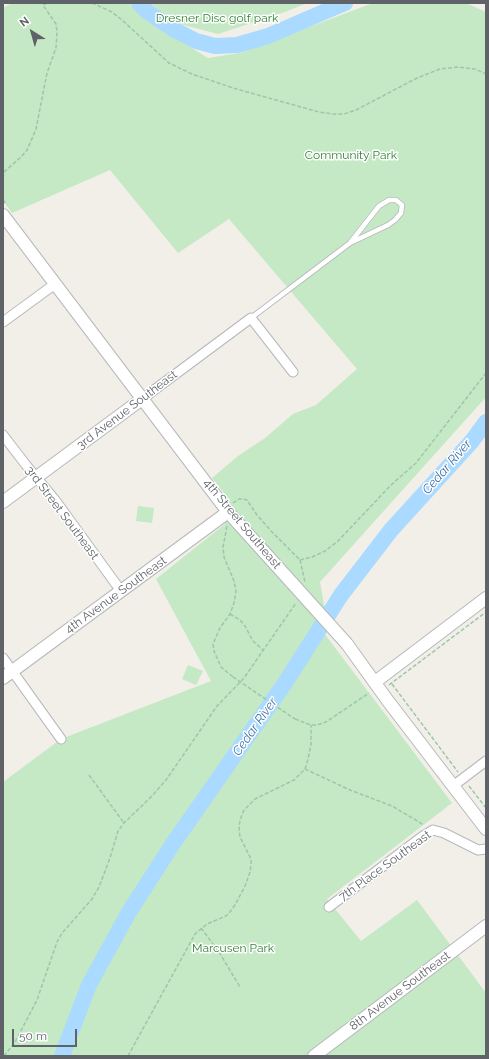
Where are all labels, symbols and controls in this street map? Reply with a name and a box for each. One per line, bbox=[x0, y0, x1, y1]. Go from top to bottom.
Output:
park label: Dresner Disc golf park bbox=[156, 11, 278, 25]
north arrow bbox=[12, 12, 52, 52]
text: N bbox=[17, 14, 32, 30]
park label: Community Park bbox=[305, 148, 397, 162]
street label: 3rd Avenue Southeast bbox=[74, 368, 180, 452]
water label: Cedar River bbox=[419, 436, 475, 498]
street label: 3rd Street Southeast bbox=[22, 463, 102, 563]
street label: 4th Street Southeast bbox=[200, 476, 284, 572]
street label: 4th Avenue Southeast bbox=[63, 553, 169, 637]
water label: Cedar River bbox=[229, 695, 281, 759]
street label: 7th Place Southeast bbox=[336, 828, 434, 904]
park label: Marcusen Park bbox=[192, 941, 274, 955]
street label: 8th Avenue Southeast bbox=[347, 948, 453, 1034]
scale bar bbox=[14, 1021, 79, 1047]
text: 50 m bbox=[19, 1029, 47, 1043]

